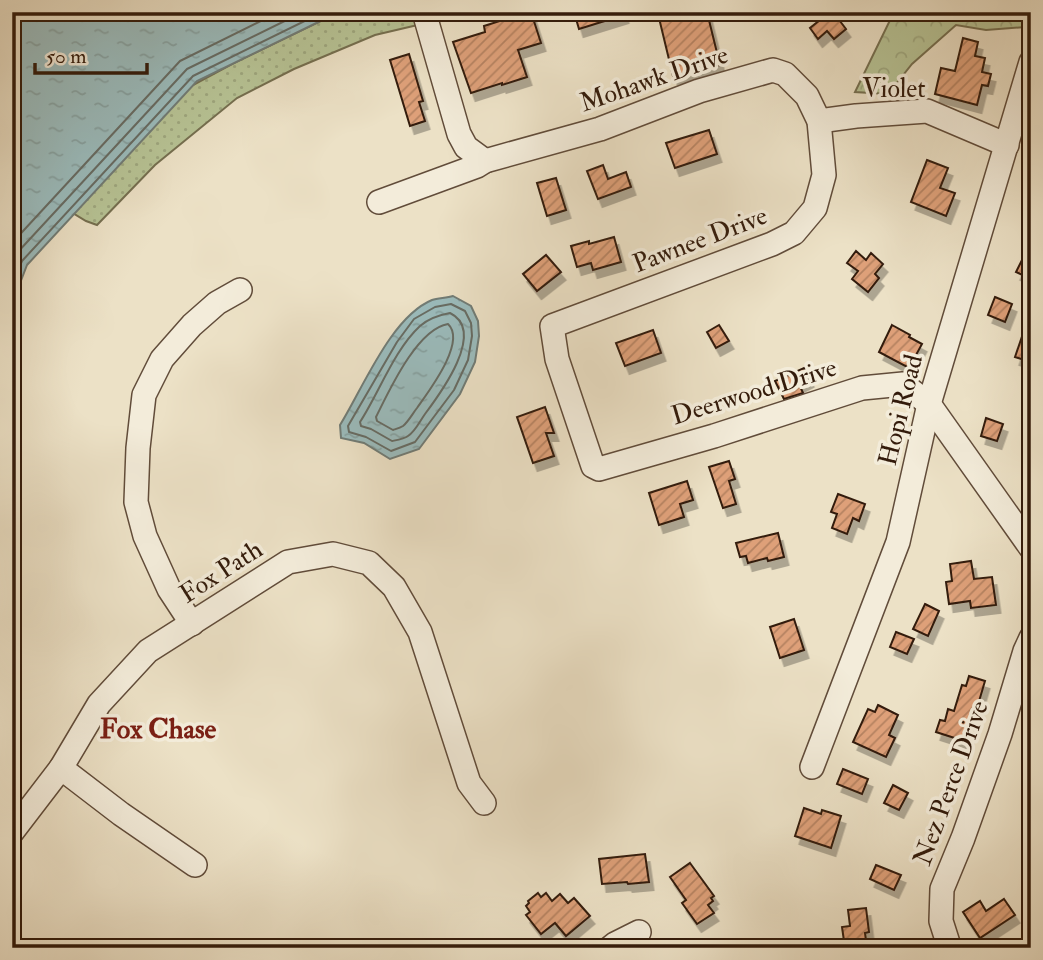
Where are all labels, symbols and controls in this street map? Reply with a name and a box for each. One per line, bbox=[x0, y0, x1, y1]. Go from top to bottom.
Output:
scale bar bbox=[35, 32, 147, 76]
street label: Mohawk Drive bbox=[576, 39, 732, 119]
text: 50 m bbox=[46, 43, 87, 70]
street label: Violet bbox=[862, 73, 926, 105]
street label: Pawnee Drive bbox=[628, 200, 772, 280]
street label: Hopi Road bbox=[872, 351, 931, 469]
street label: Deerwood Drive bbox=[667, 352, 841, 432]
street label: Fox Path bbox=[174, 533, 269, 611]
street label: Nez Perce Drive bbox=[906, 696, 996, 870]
district label: Fox Chase bbox=[100, 712, 217, 747]

